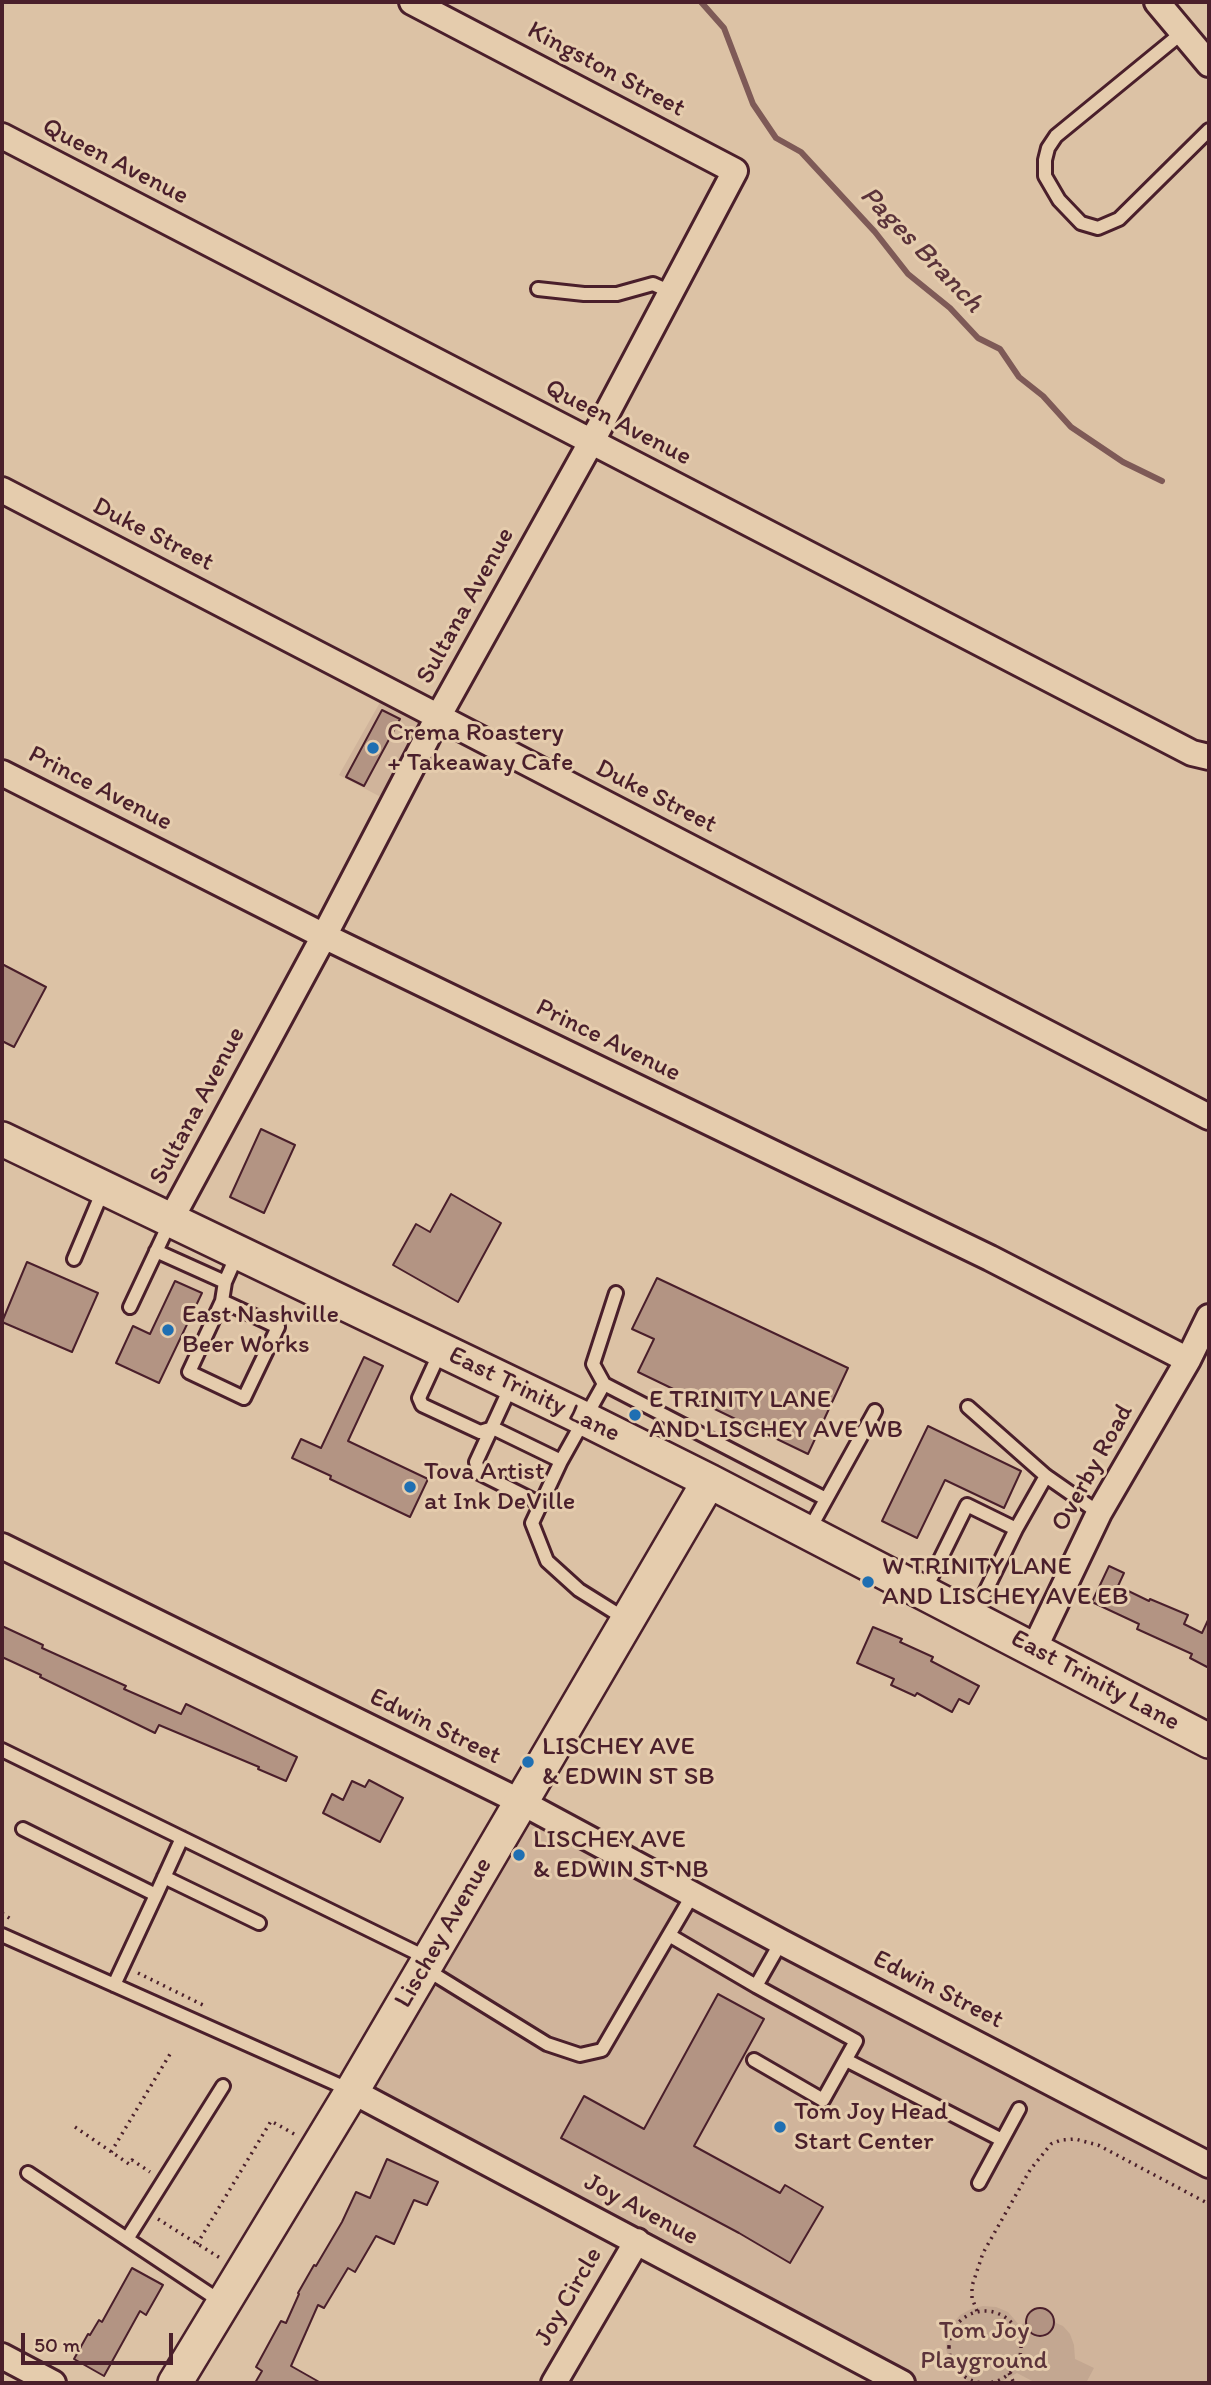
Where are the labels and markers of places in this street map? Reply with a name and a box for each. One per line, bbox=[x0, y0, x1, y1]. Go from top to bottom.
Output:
place label: Crema Roastery + Takeaway Cafe bbox=[387, 717, 573, 778]
marker: Crema Roastery + Takeaway Cafe bbox=[365, 740, 381, 756]
place label: East Nashville Beer Works bbox=[182, 1299, 339, 1360]
marker: East Nashville Beer Works bbox=[160, 1322, 176, 1338]
place label: E TRINITY LANE AND LISCHEY AVE WB bbox=[649, 1384, 903, 1446]
marker: E TRINITY LANE AND LISCHEY AVE WB bbox=[627, 1407, 643, 1423]
place label: Tova Artist at Ink DeVille bbox=[424, 1456, 575, 1518]
marker: Tova Artist at Ink DeVille bbox=[402, 1479, 418, 1495]
place label: W TRINITY LANE AND LISCHEY AVE EB bbox=[882, 1551, 1128, 1612]
marker: W TRINITY LANE AND LISCHEY AVE EB bbox=[860, 1574, 876, 1590]
place label: LISCHEY AVE & EDWIN ST SB bbox=[542, 1731, 715, 1792]
marker: LISCHEY AVE & EDWIN ST SB bbox=[520, 1754, 536, 1770]
place label: LISCHEY AVE & EDWIN ST NB bbox=[533, 1824, 709, 1885]
marker: LISCHEY AVE & EDWIN ST NB bbox=[511, 1847, 527, 1863]
place label: Tom Joy Head Start Center bbox=[794, 2096, 948, 2158]
marker: Tom Joy Head Start Center bbox=[772, 2119, 788, 2135]

